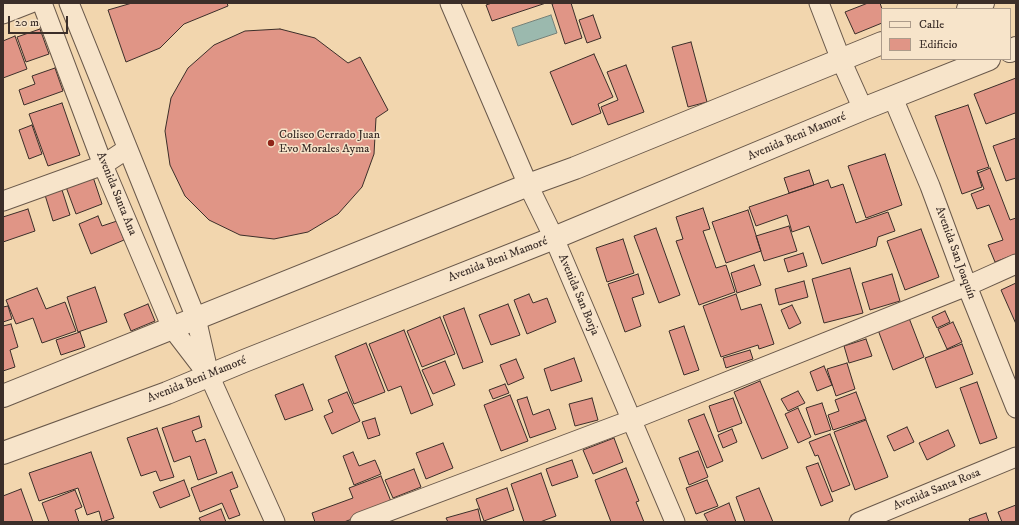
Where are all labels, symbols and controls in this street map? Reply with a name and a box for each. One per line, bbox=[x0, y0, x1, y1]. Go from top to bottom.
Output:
scale bar bbox=[10, 8, 70, 34]
legend bbox=[881, 8, 1011, 60]
text: 20 m bbox=[15, 15, 39, 30]
text: Calle bbox=[919, 17, 944, 32]
text: Edificio bbox=[919, 37, 957, 52]
street label: Avenida Beni Mamoré bbox=[746, 110, 848, 164]
place label: Coliseo Cerrado Juan Evo Morales Ayma bbox=[279, 129, 380, 157]
marker: Coliseo Cerrado Juan Evo Morales Ayma bbox=[266, 138, 276, 148]
street label: Avenida Santa Ana bbox=[93, 150, 139, 238]
street label: Avenida San Joaquín bbox=[932, 205, 978, 301]
street label: Avenida Beni Mamoré bbox=[446, 234, 550, 286]
street label: Avenida San Borja bbox=[554, 252, 602, 338]
street label: Avenida Beni Mamoré bbox=[145, 354, 249, 406]
street label: Avenida Santa Rosa bbox=[891, 466, 983, 514]

